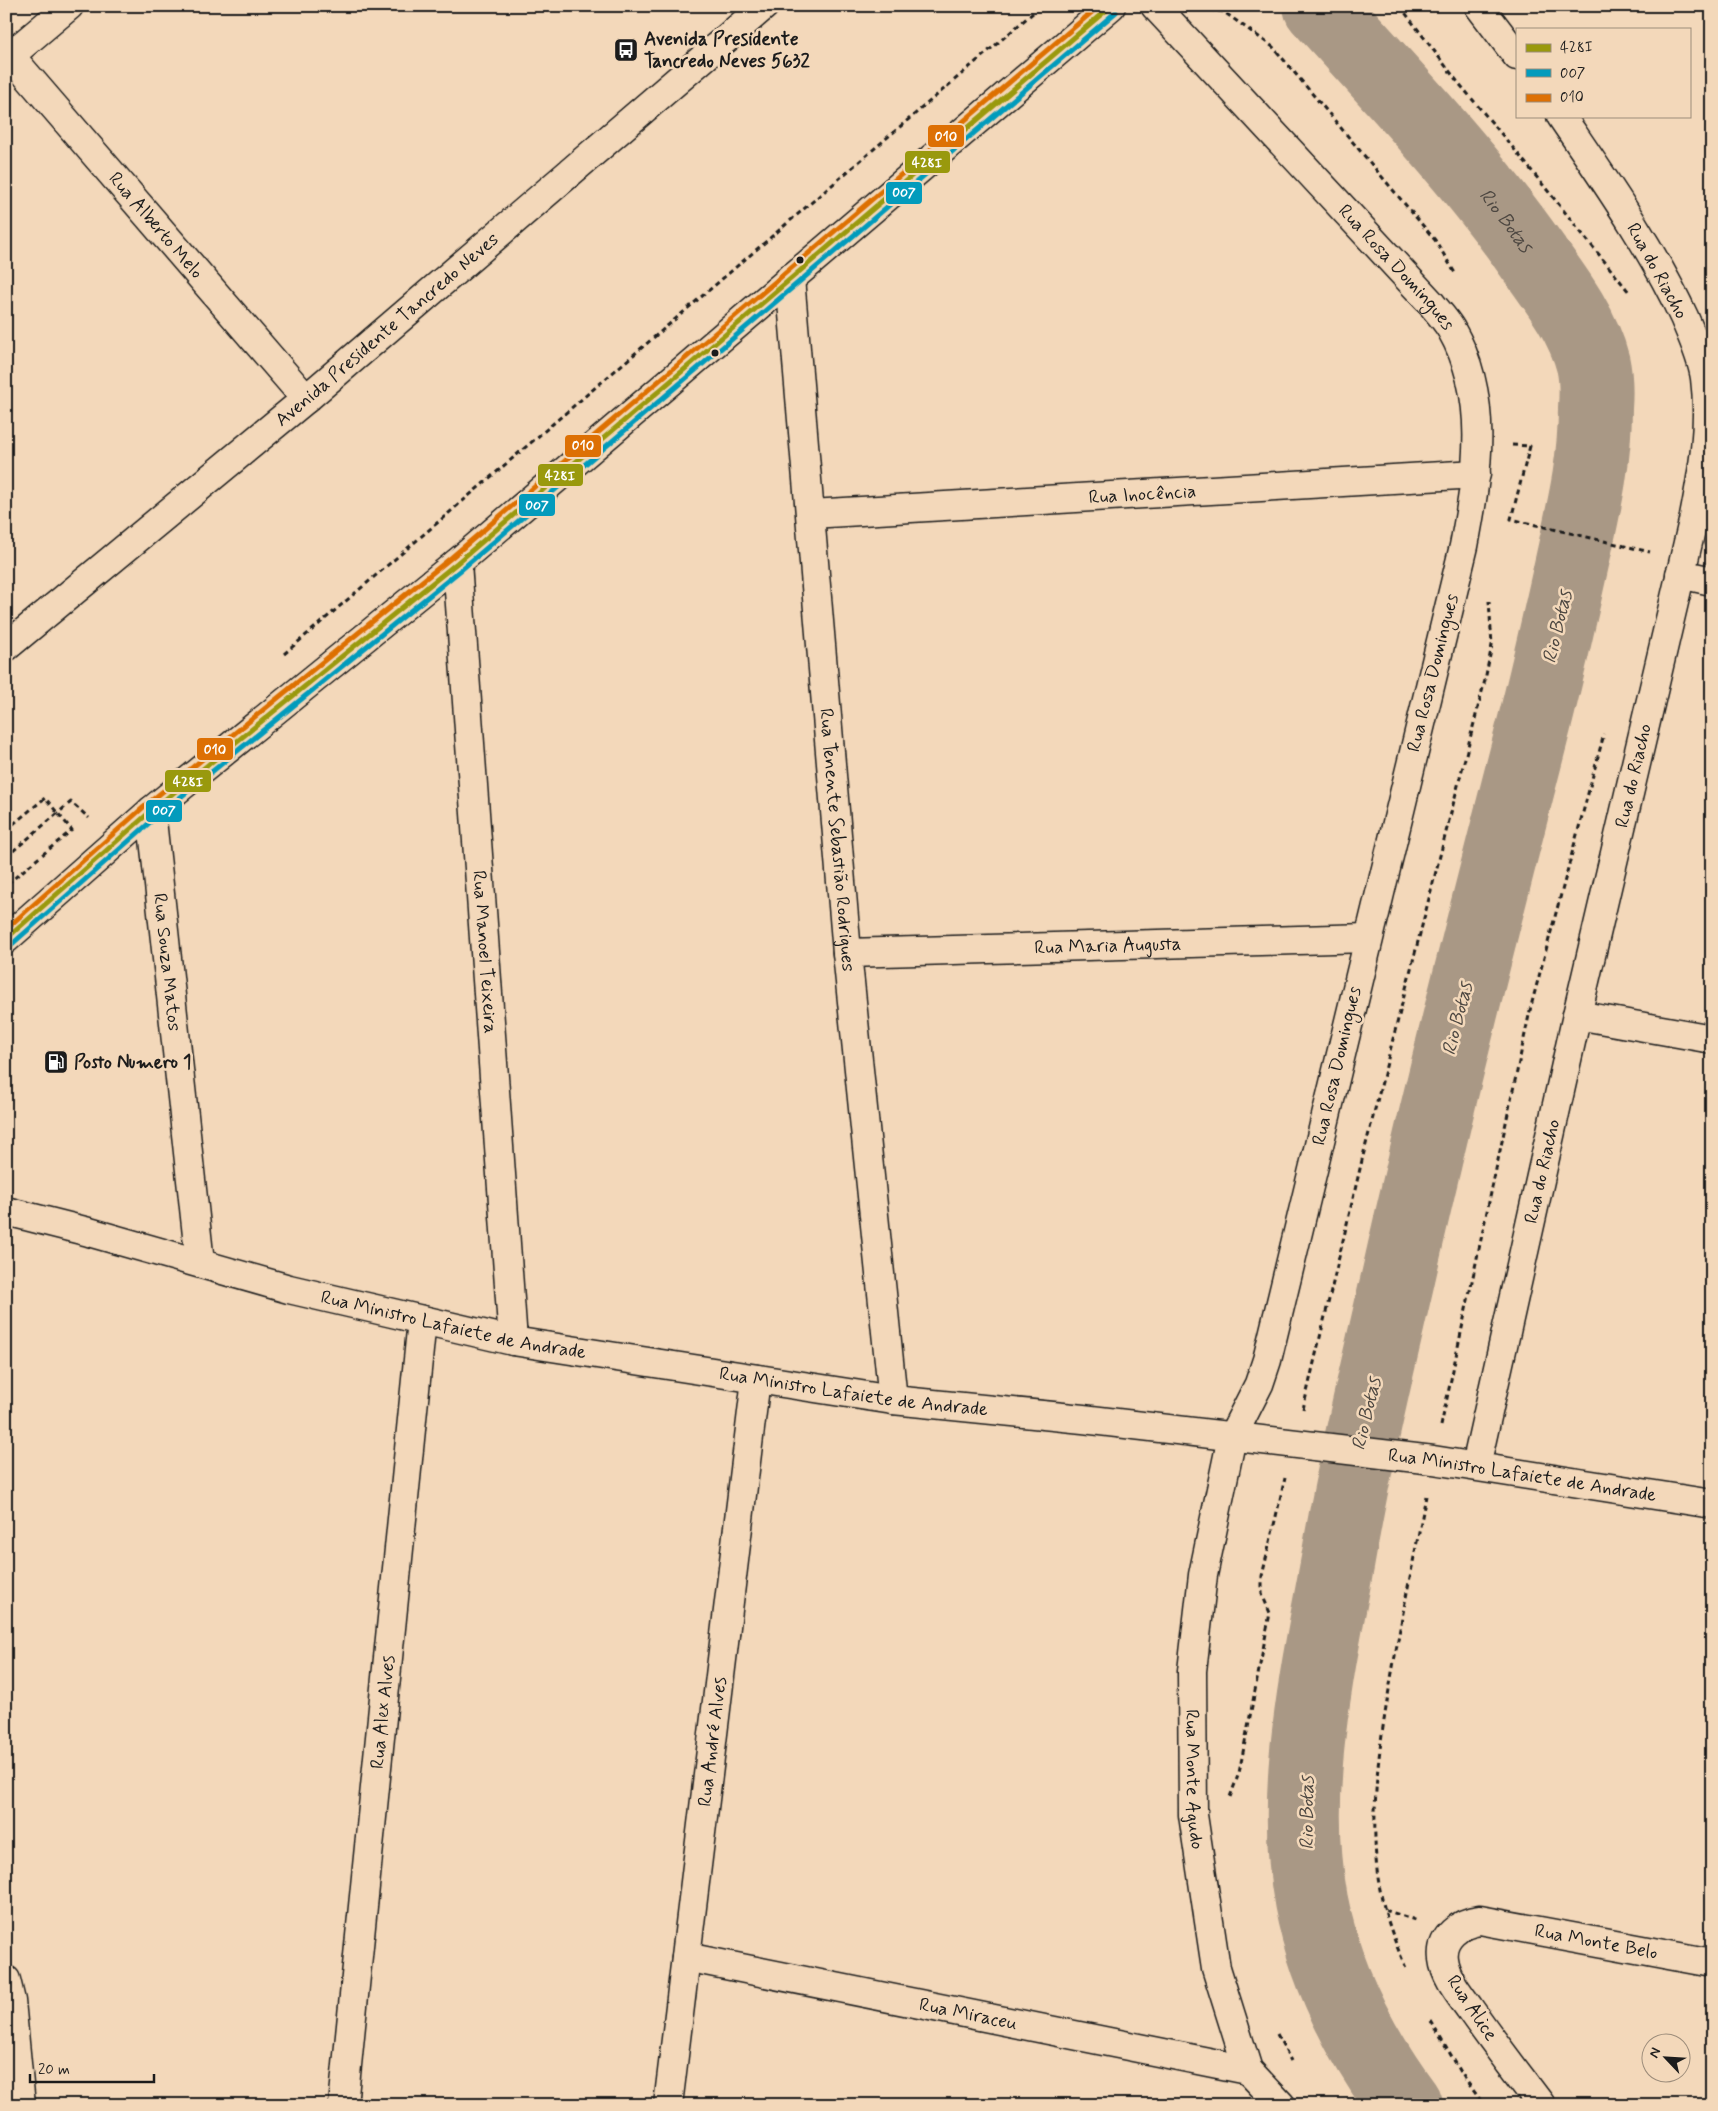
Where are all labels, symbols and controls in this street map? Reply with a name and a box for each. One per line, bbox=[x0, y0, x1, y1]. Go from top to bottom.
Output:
place label: Avenida Presidente Tancredo Neves 5632 bbox=[644, 27, 811, 74]
legend bbox=[1516, 28, 1690, 118]
bus stop icon: Avenida Presidente Tancredo Neves 5632 bbox=[613, 37, 639, 63]
text: 428I bbox=[1560, 38, 1593, 58]
text: 007 bbox=[1560, 64, 1585, 84]
text: 010 bbox=[1560, 88, 1584, 108]
line badge: 010 bbox=[927, 124, 965, 148]
text: 010 bbox=[935, 128, 957, 146]
line badge: 428I bbox=[904, 150, 951, 174]
text: 428I bbox=[912, 154, 943, 172]
street label: Rua Alberto Melo bbox=[103, 166, 209, 284]
line badge: 007 bbox=[885, 181, 923, 205]
water label: Rio Botas bbox=[1473, 183, 1540, 260]
text: 007 bbox=[892, 184, 916, 202]
street label: Rua Rosa Domingues bbox=[1333, 199, 1461, 336]
street label: Rua do Riacho bbox=[1620, 218, 1694, 324]
street label: Avenida Presidente Tancredo Neves bbox=[270, 227, 504, 432]
unlabelled marker bbox=[795, 255, 805, 265]
unlabelled marker bbox=[710, 348, 720, 358]
line badge: 010 bbox=[564, 434, 602, 458]
text: 010 bbox=[572, 437, 594, 455]
line badge: 428I bbox=[537, 463, 584, 487]
text: 428I bbox=[545, 467, 576, 485]
street label: Rua Inocência bbox=[1088, 478, 1197, 510]
line badge: 007 bbox=[518, 493, 556, 517]
text: 007 bbox=[525, 497, 549, 515]
water label: Rio Botas bbox=[1537, 586, 1580, 666]
street label: Rua Rosa Domingues bbox=[1401, 591, 1467, 755]
street label: Rua Tenente Sebastião Rodrigues bbox=[814, 707, 861, 973]
street label: Rua do Riacho bbox=[1609, 721, 1658, 830]
line badge: 010 bbox=[196, 737, 234, 761]
text: 010 bbox=[204, 741, 226, 759]
line badge: 428I bbox=[164, 769, 212, 793]
text: 428I bbox=[173, 773, 204, 791]
line badge: 007 bbox=[145, 799, 183, 823]
text: 007 bbox=[152, 802, 176, 820]
street label: Rua Manoel Teixeira bbox=[467, 869, 503, 1035]
street label: Rua Souza Matos bbox=[147, 892, 187, 1032]
street label: Rua Maria Augusta bbox=[1034, 931, 1182, 960]
water label: Rio Botas bbox=[1436, 978, 1481, 1058]
street label: Rua Rosa Domingues bbox=[1307, 983, 1370, 1148]
fuel station icon: Posto Numero 1 bbox=[43, 1049, 69, 1075]
place label: Posto Numero 1 bbox=[74, 1050, 192, 1075]
street label: Rua do Riacho bbox=[1518, 1117, 1566, 1226]
street label: Rua Ministro Lafaiete de Andrade bbox=[318, 1284, 588, 1365]
street label: Rua Ministro Lafaiete de Andrade bbox=[718, 1361, 989, 1422]
water label: Rio Botas bbox=[1346, 1373, 1389, 1453]
street label: Rua Ministro Lafaiete de Andrade bbox=[1387, 1442, 1658, 1508]
street label: Rua Alex Alves bbox=[364, 1654, 401, 1770]
street label: Rua André Alves bbox=[692, 1675, 732, 1808]
street label: Rua Monte Agudo bbox=[1179, 1709, 1211, 1851]
water label: Rio Botas bbox=[1294, 1774, 1321, 1850]
street label: Rua Monte Belo bbox=[1533, 1918, 1660, 1965]
street label: Rua Alice bbox=[1441, 1970, 1503, 2046]
street label: Rua Miraceu bbox=[917, 1992, 1020, 2036]
north arrow bbox=[1640, 2034, 1690, 2084]
text: N bbox=[1645, 2045, 1665, 2061]
scale bar bbox=[30, 2051, 154, 2083]
text: 20 m bbox=[38, 2060, 70, 2080]

